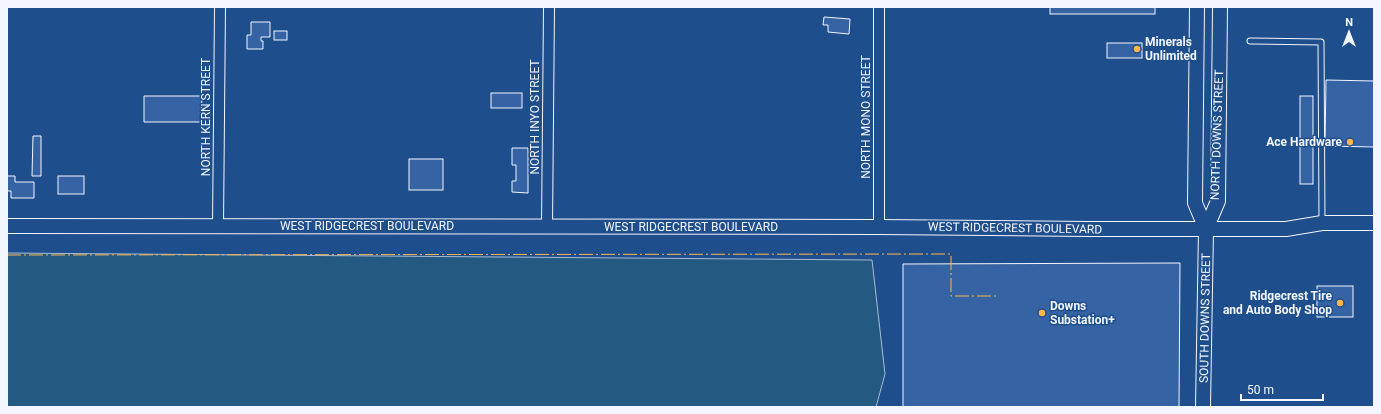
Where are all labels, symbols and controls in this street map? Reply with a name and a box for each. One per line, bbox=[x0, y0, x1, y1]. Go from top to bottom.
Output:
north arrow bbox=[1329, 12, 1369, 52]
text: N bbox=[1345, 16, 1353, 29]
place label: Minerals Unlimited bbox=[1145, 35, 1197, 63]
marker: Minerals Unlimited bbox=[1132, 44, 1142, 54]
street label: NORTH MONO STREET bbox=[859, 55, 873, 179]
street label: NORTH KERN STREET bbox=[199, 58, 213, 176]
street label: NORTH INYO STREET bbox=[528, 60, 542, 174]
street label: NORTH DOWNS STREET bbox=[1208, 70, 1226, 200]
place label: Ace Hardware bbox=[1266, 135, 1343, 149]
marker: Ace Hardware bbox=[1345, 137, 1355, 147]
street label: WEST RIDGECREST BOULEVARD bbox=[280, 219, 454, 233]
street label: WEST RIDGECREST BOULEVARD bbox=[928, 219, 1102, 237]
street label: WEST RIDGECREST BOULEVARD bbox=[604, 220, 778, 234]
street label: SOUTH DOWNS STREET bbox=[1197, 253, 1213, 383]
place label: Ridgecrest Tire and Auto Body Shop bbox=[1223, 289, 1333, 317]
marker: Ridgecrest Tire and Auto Body Shop bbox=[1335, 298, 1345, 308]
place label: Downs Substation+ bbox=[1050, 299, 1115, 327]
marker: Downs Substation+ bbox=[1037, 308, 1047, 318]
scale bar bbox=[1241, 376, 1323, 402]
text: 50 m bbox=[1247, 383, 1274, 397]

